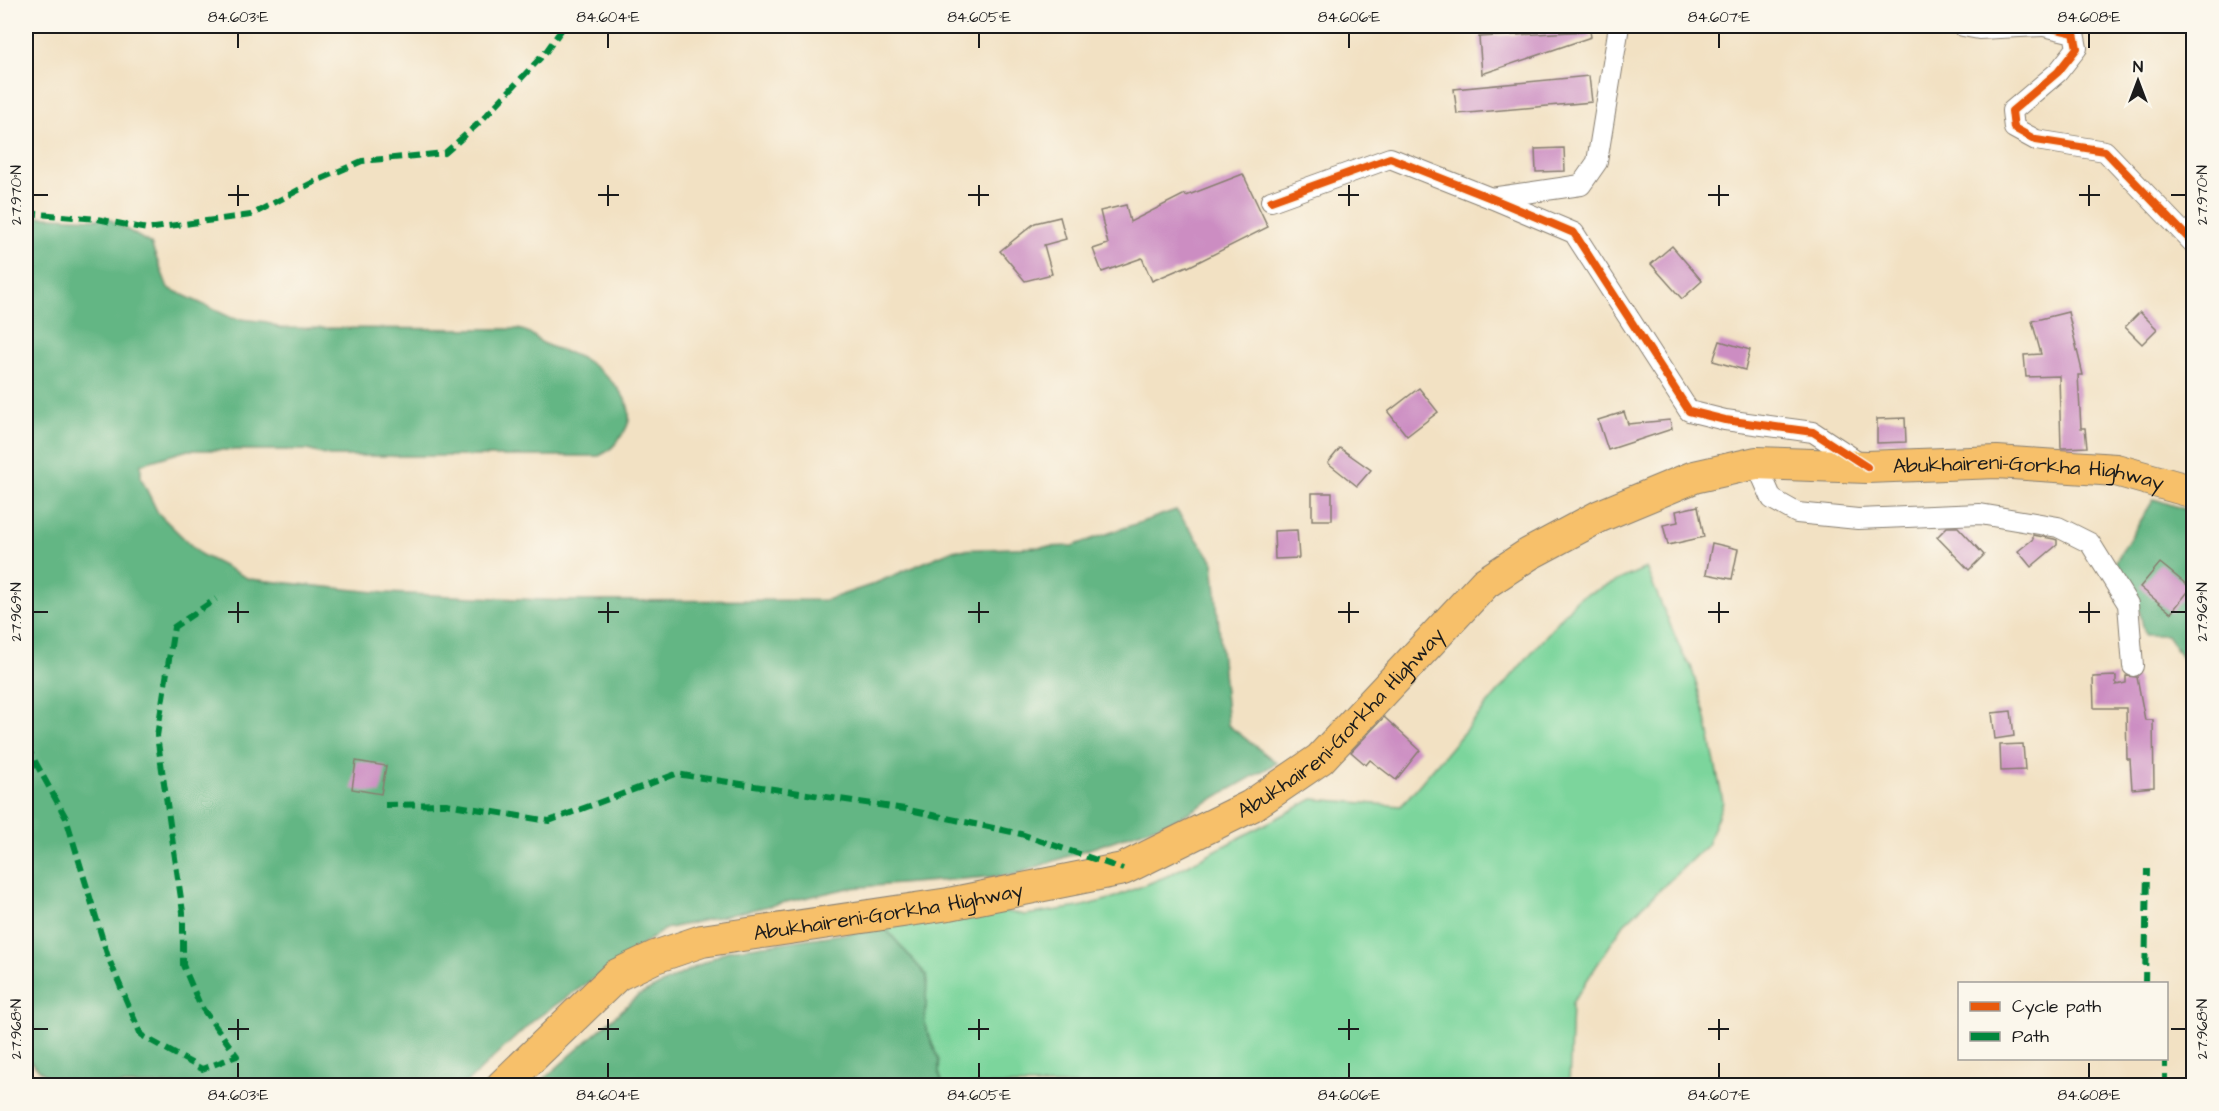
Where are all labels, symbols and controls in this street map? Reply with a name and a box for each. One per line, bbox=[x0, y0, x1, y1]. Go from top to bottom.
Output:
text: 84.603°E bbox=[208, 7, 268, 28]
text: 84.604°E bbox=[576, 7, 640, 28]
text: 84.605°E bbox=[947, 7, 1011, 28]
text: 84.606°E bbox=[1318, 7, 1380, 28]
text: 84.607°E bbox=[1688, 7, 1750, 28]
text: 84.608°E bbox=[2058, 7, 2121, 28]
north arrow bbox=[2108, 51, 2168, 111]
text: N bbox=[2133, 56, 2143, 78]
text: 27.970°N bbox=[6, 165, 27, 225]
text: 27.970°N bbox=[2192, 165, 2213, 225]
street label: Abukhaireni-Gorkha Highway bbox=[1892, 447, 2168, 499]
text: 27.969°N bbox=[6, 582, 27, 642]
text: 27.969°N bbox=[2192, 582, 2213, 642]
street label: Abukhaireni-Gorkha Highway bbox=[1232, 621, 1452, 825]
street label: Abukhaireni-Gorkha Highway bbox=[751, 875, 1026, 948]
legend bbox=[1958, 982, 2168, 1060]
text: Cycle path bbox=[2012, 994, 2101, 1020]
text: 27.968°N bbox=[6, 999, 27, 1059]
text: 27.968°N bbox=[2192, 999, 2213, 1059]
text: Path bbox=[2012, 1024, 2049, 1049]
text: 84.603°E bbox=[208, 1085, 268, 1106]
text: 84.604°E bbox=[576, 1085, 640, 1106]
text: 84.605°E bbox=[947, 1085, 1011, 1106]
text: 84.606°E bbox=[1318, 1085, 1380, 1106]
text: 84.607°E bbox=[1688, 1085, 1750, 1106]
text: 84.608°E bbox=[2058, 1085, 2121, 1106]

